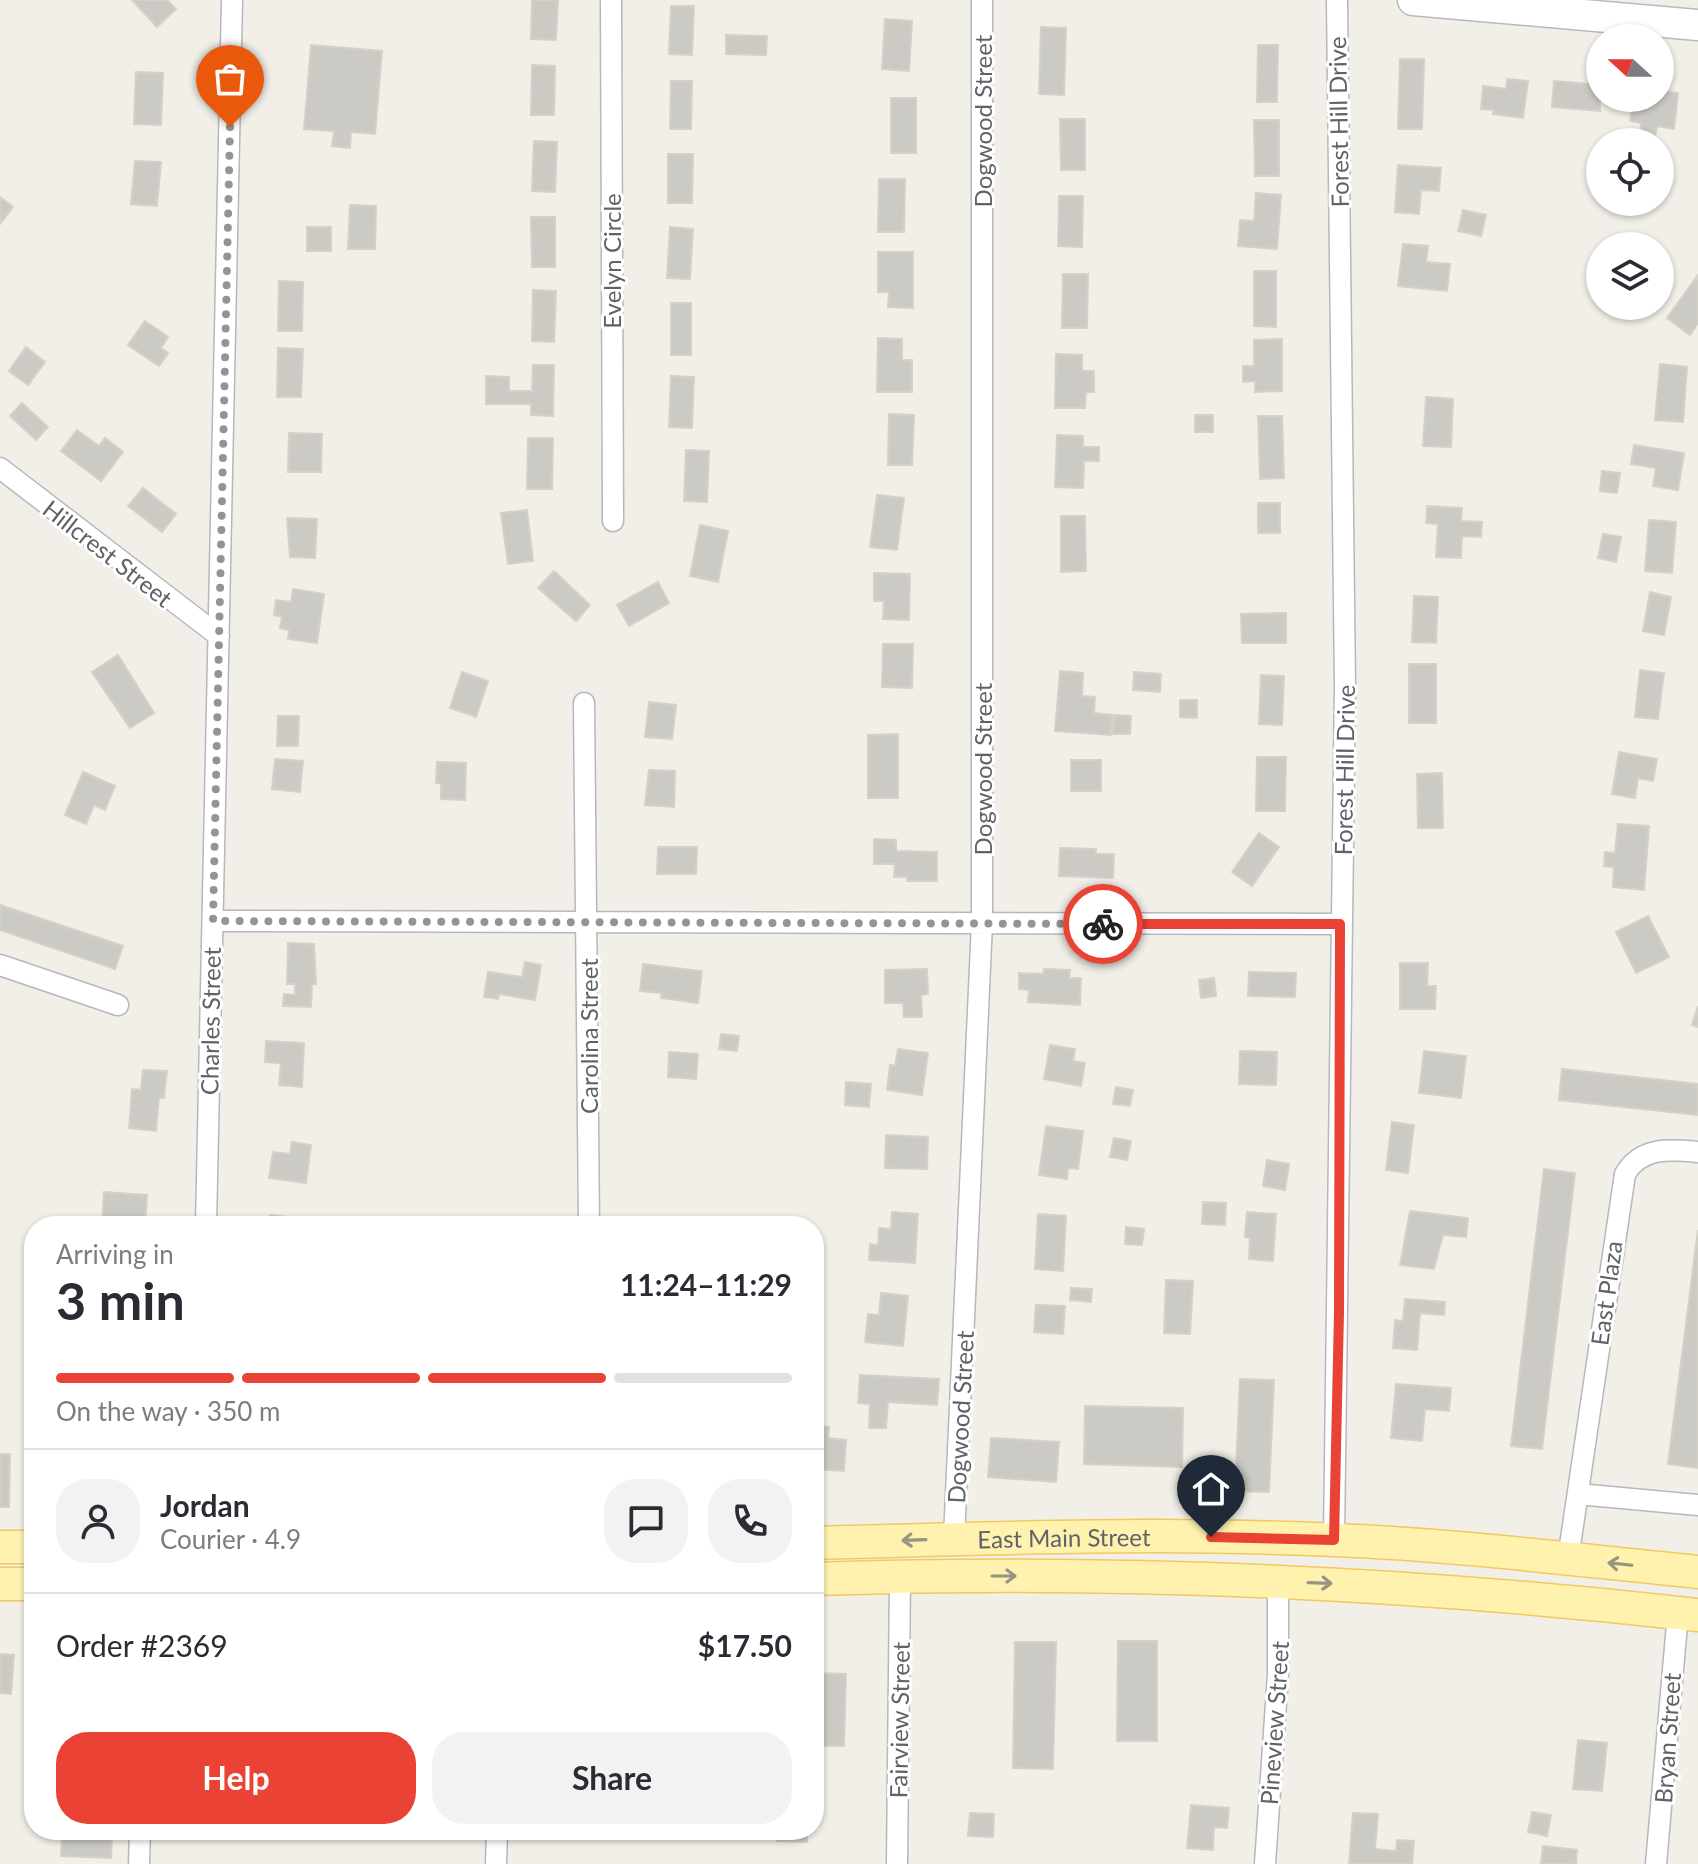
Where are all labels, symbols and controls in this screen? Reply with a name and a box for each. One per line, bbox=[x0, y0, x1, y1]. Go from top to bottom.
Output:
north arrow bbox=[1586, 24, 1674, 112]
map controls bbox=[1586, 24, 1674, 320]
street label: Dogwood Street bbox=[968, 34, 997, 207]
street label: Forest Hill Drive bbox=[1322, 36, 1354, 208]
pin bbox=[196, 45, 264, 127]
icon: bag bbox=[208, 57, 252, 101]
button: locate bbox=[1586, 128, 1674, 216]
street label: Evelyn Circle bbox=[597, 193, 626, 329]
button: layers bbox=[1586, 232, 1674, 320]
street label: Hillcrest Street bbox=[38, 494, 179, 613]
street label: Dogwood Street bbox=[968, 682, 997, 855]
street label: Forest Hill Drive bbox=[1328, 684, 1360, 856]
courier bbox=[1063, 884, 1143, 964]
icon: bike bbox=[1081, 902, 1125, 946]
street label: Charles Street bbox=[194, 946, 226, 1095]
street label: Carolina Street bbox=[574, 958, 603, 1114]
text: Arriving in bbox=[56, 1238, 174, 1270]
street label: East Plaza bbox=[1584, 1239, 1628, 1347]
text: 11:24–11:29 bbox=[620, 1266, 792, 1302]
text: 3 min bbox=[56, 1269, 185, 1331]
street label: Dogwood Street bbox=[941, 1330, 979, 1504]
text: On the way · 350 m bbox=[56, 1395, 280, 1427]
pin bbox=[1177, 1455, 1245, 1537]
icon: home bbox=[1189, 1467, 1233, 1511]
button: person bbox=[56, 1479, 140, 1563]
button: chat bbox=[604, 1479, 688, 1563]
button: phone bbox=[708, 1479, 792, 1563]
text: Jordan bbox=[160, 1487, 250, 1523]
street label: East Main Street bbox=[977, 1522, 1151, 1553]
text: Courier · 4.9 bbox=[160, 1523, 301, 1555]
one-way arrow bbox=[901, 1532, 928, 1547]
one-way arrow bbox=[1607, 1557, 1634, 1572]
one-way arrow bbox=[990, 1568, 1017, 1584]
one-way arrow bbox=[1306, 1575, 1333, 1590]
text: Order #2369 bbox=[56, 1627, 228, 1663]
text: $17.50 bbox=[698, 1627, 792, 1663]
street label: Pineview Street bbox=[1254, 1640, 1294, 1806]
street label: Fairview Street bbox=[883, 1641, 915, 1799]
street label: Bryan Street bbox=[1648, 1671, 1686, 1804]
button: Help bbox=[56, 1732, 416, 1824]
button: Share bbox=[432, 1732, 792, 1824]

